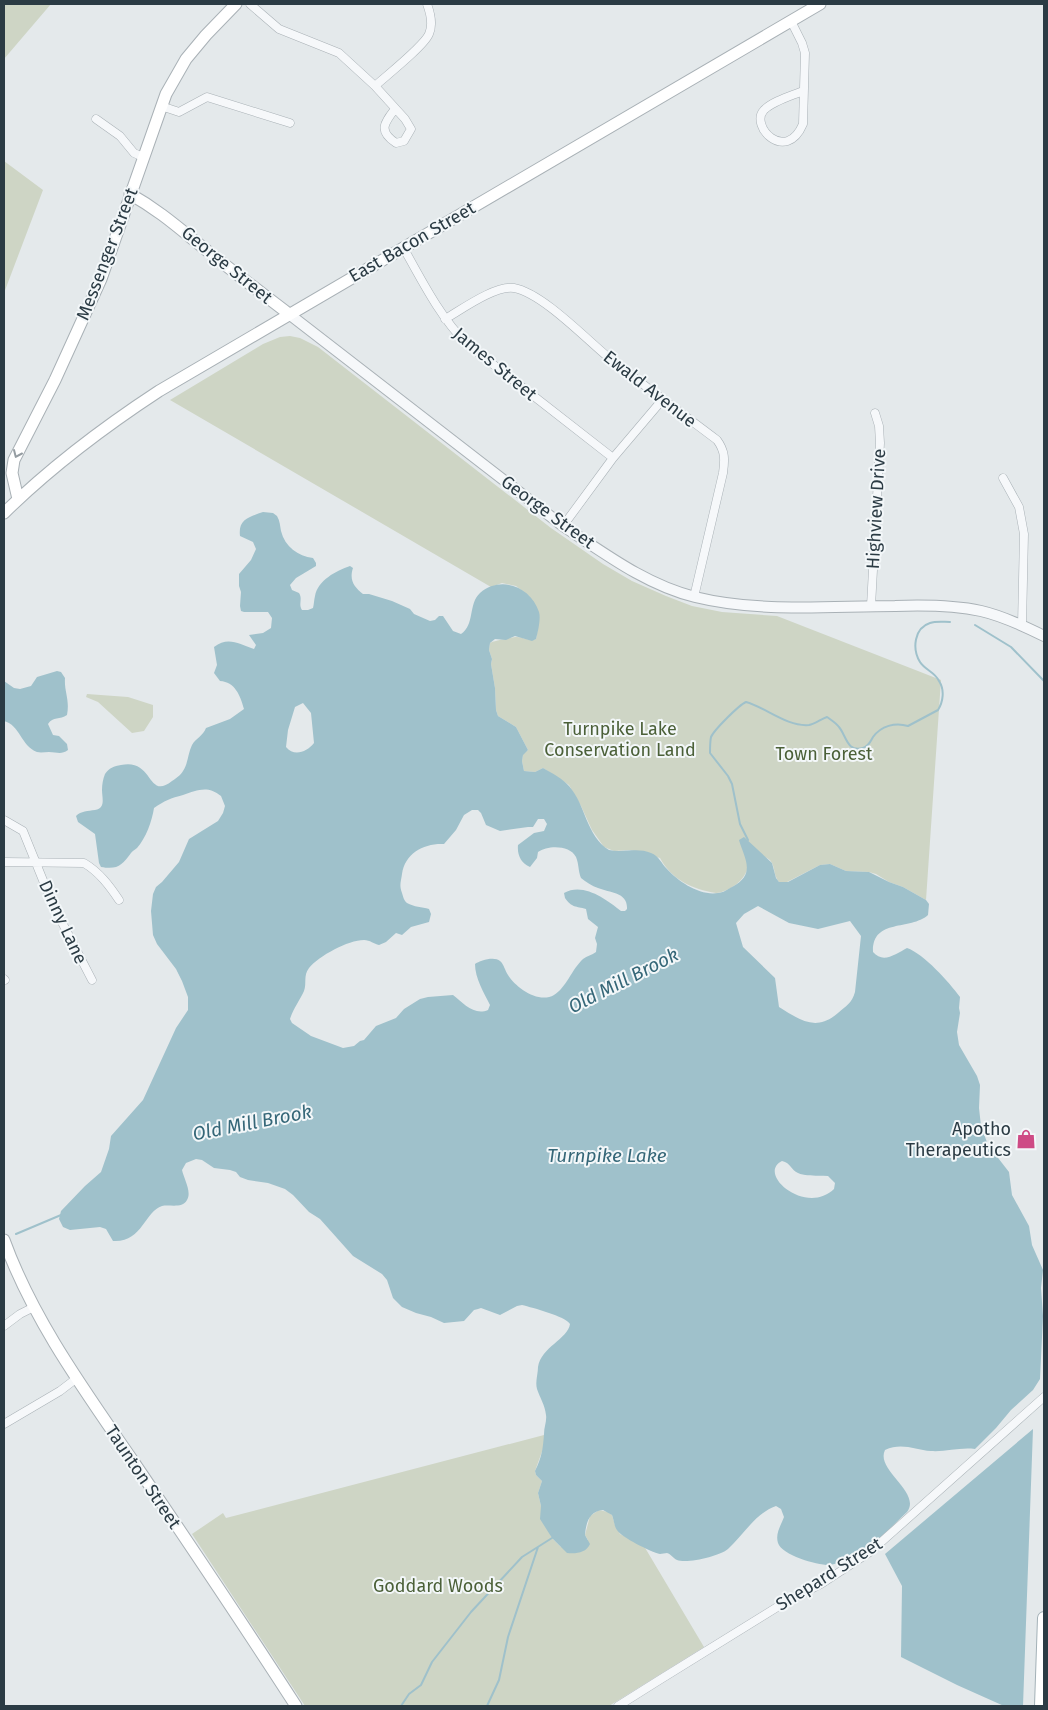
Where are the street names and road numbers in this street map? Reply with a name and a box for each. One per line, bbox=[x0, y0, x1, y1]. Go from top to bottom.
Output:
street label: Messenger Street bbox=[72, 184, 143, 323]
street label: East Bacon Street bbox=[345, 197, 480, 287]
street label: George Street bbox=[177, 222, 277, 309]
street label: James Street bbox=[449, 323, 542, 406]
street label: Ewald Avenue bbox=[599, 346, 701, 432]
street label: Highview Drive bbox=[862, 448, 890, 570]
street label: George Street bbox=[497, 471, 600, 554]
street label: Dinny Lane bbox=[34, 876, 92, 968]
street label: Taunton Street bbox=[100, 1421, 186, 1533]
street label: Shepard Street bbox=[772, 1532, 887, 1615]

